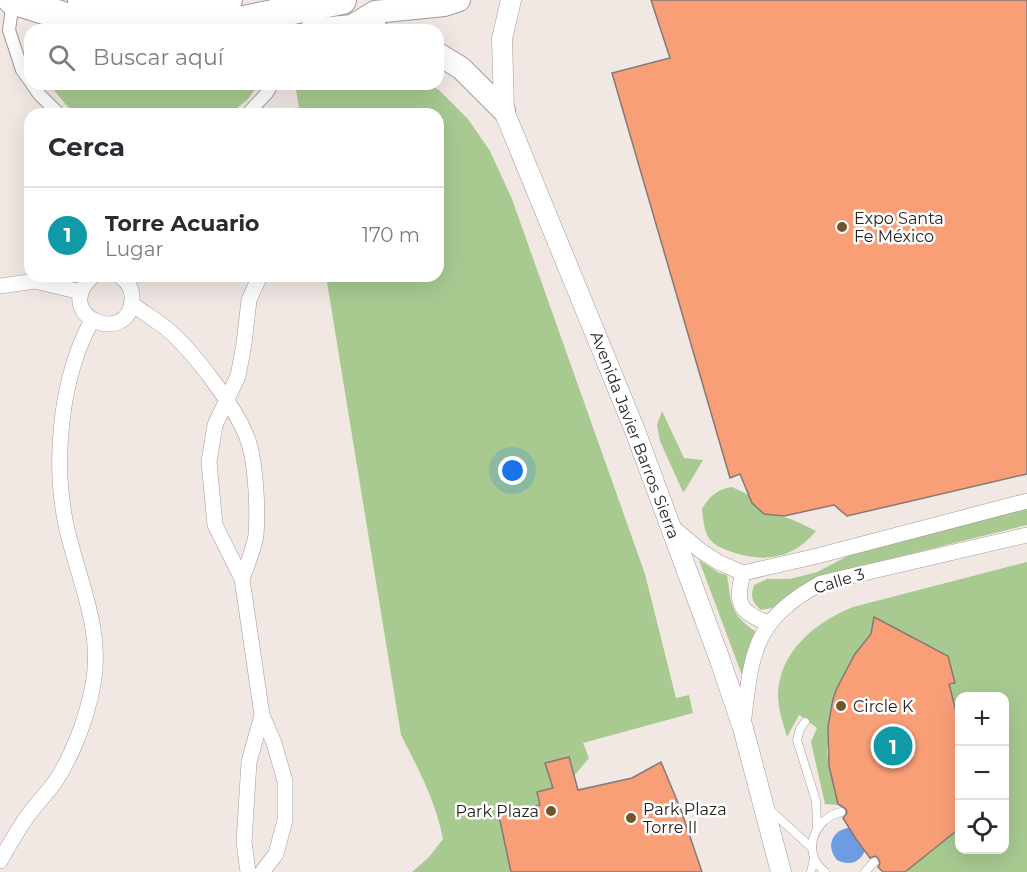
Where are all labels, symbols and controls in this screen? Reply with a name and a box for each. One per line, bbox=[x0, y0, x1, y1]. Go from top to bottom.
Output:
search box bbox=[24, 24, 444, 90]
icon: search bbox=[45, 41, 78, 74]
text: Buscar aquí bbox=[93, 44, 224, 71]
text: Cerca bbox=[48, 131, 125, 163]
place label: Expo Santa Fe México bbox=[854, 209, 944, 246]
text: Torre Acuario bbox=[105, 210, 259, 237]
marker: Expo Santa Fe México bbox=[835, 220, 849, 234]
text: 1 bbox=[64, 223, 71, 247]
text: 170 m bbox=[362, 223, 420, 247]
text: Lugar bbox=[105, 237, 164, 261]
street label: Avenida Javier Barros Sierra bbox=[587, 329, 683, 541]
your location bbox=[498, 456, 527, 485]
street label: Calle 3 bbox=[811, 564, 867, 598]
map controls bbox=[955, 692, 1009, 854]
button: + bbox=[955, 692, 1009, 746]
place label: Circle K bbox=[853, 697, 914, 716]
marker: Circle K bbox=[834, 699, 848, 713]
pin: 1 bbox=[874, 724, 912, 768]
button: − bbox=[955, 746, 1009, 800]
place label: Park Plaza Torre II bbox=[643, 800, 727, 837]
button: locate bbox=[955, 800, 1009, 854]
place label: Park Plaza bbox=[455, 802, 539, 821]
marker: Park Plaza bbox=[544, 804, 558, 818]
marker: Park Plaza Torre II bbox=[624, 811, 638, 825]

